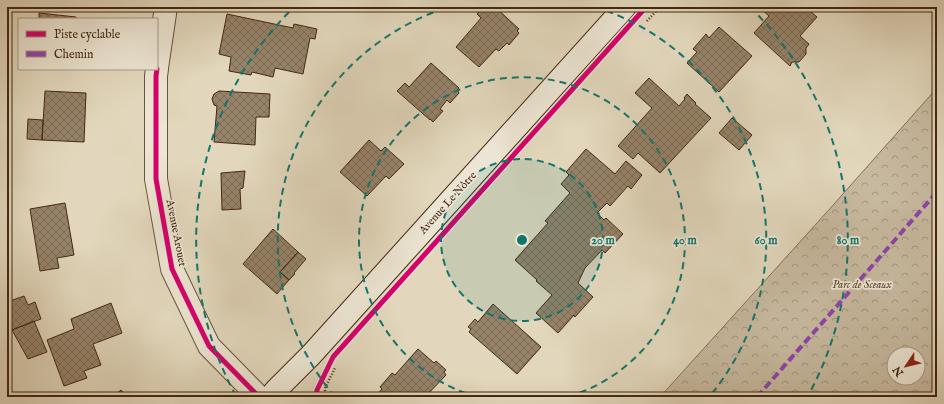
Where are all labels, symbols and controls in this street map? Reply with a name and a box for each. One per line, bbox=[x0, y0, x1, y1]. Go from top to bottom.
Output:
legend bbox=[18, 18, 158, 70]
text: Piste cyclable bbox=[54, 27, 121, 42]
text: Chemin bbox=[54, 47, 94, 62]
street label: Avenue Le Nôtre bbox=[416, 169, 480, 238]
street label: Avenue Arouet bbox=[162, 197, 189, 268]
centre of rings bbox=[515, 233, 529, 247]
text: 20 m bbox=[591, 233, 615, 248]
text: 40 m bbox=[673, 233, 698, 248]
text: 60 m bbox=[755, 233, 778, 248]
text: 80 m bbox=[837, 233, 860, 248]
park label: Parc de Sceaux bbox=[832, 278, 892, 292]
north arrow bbox=[886, 346, 926, 386]
text: N bbox=[890, 363, 908, 380]

